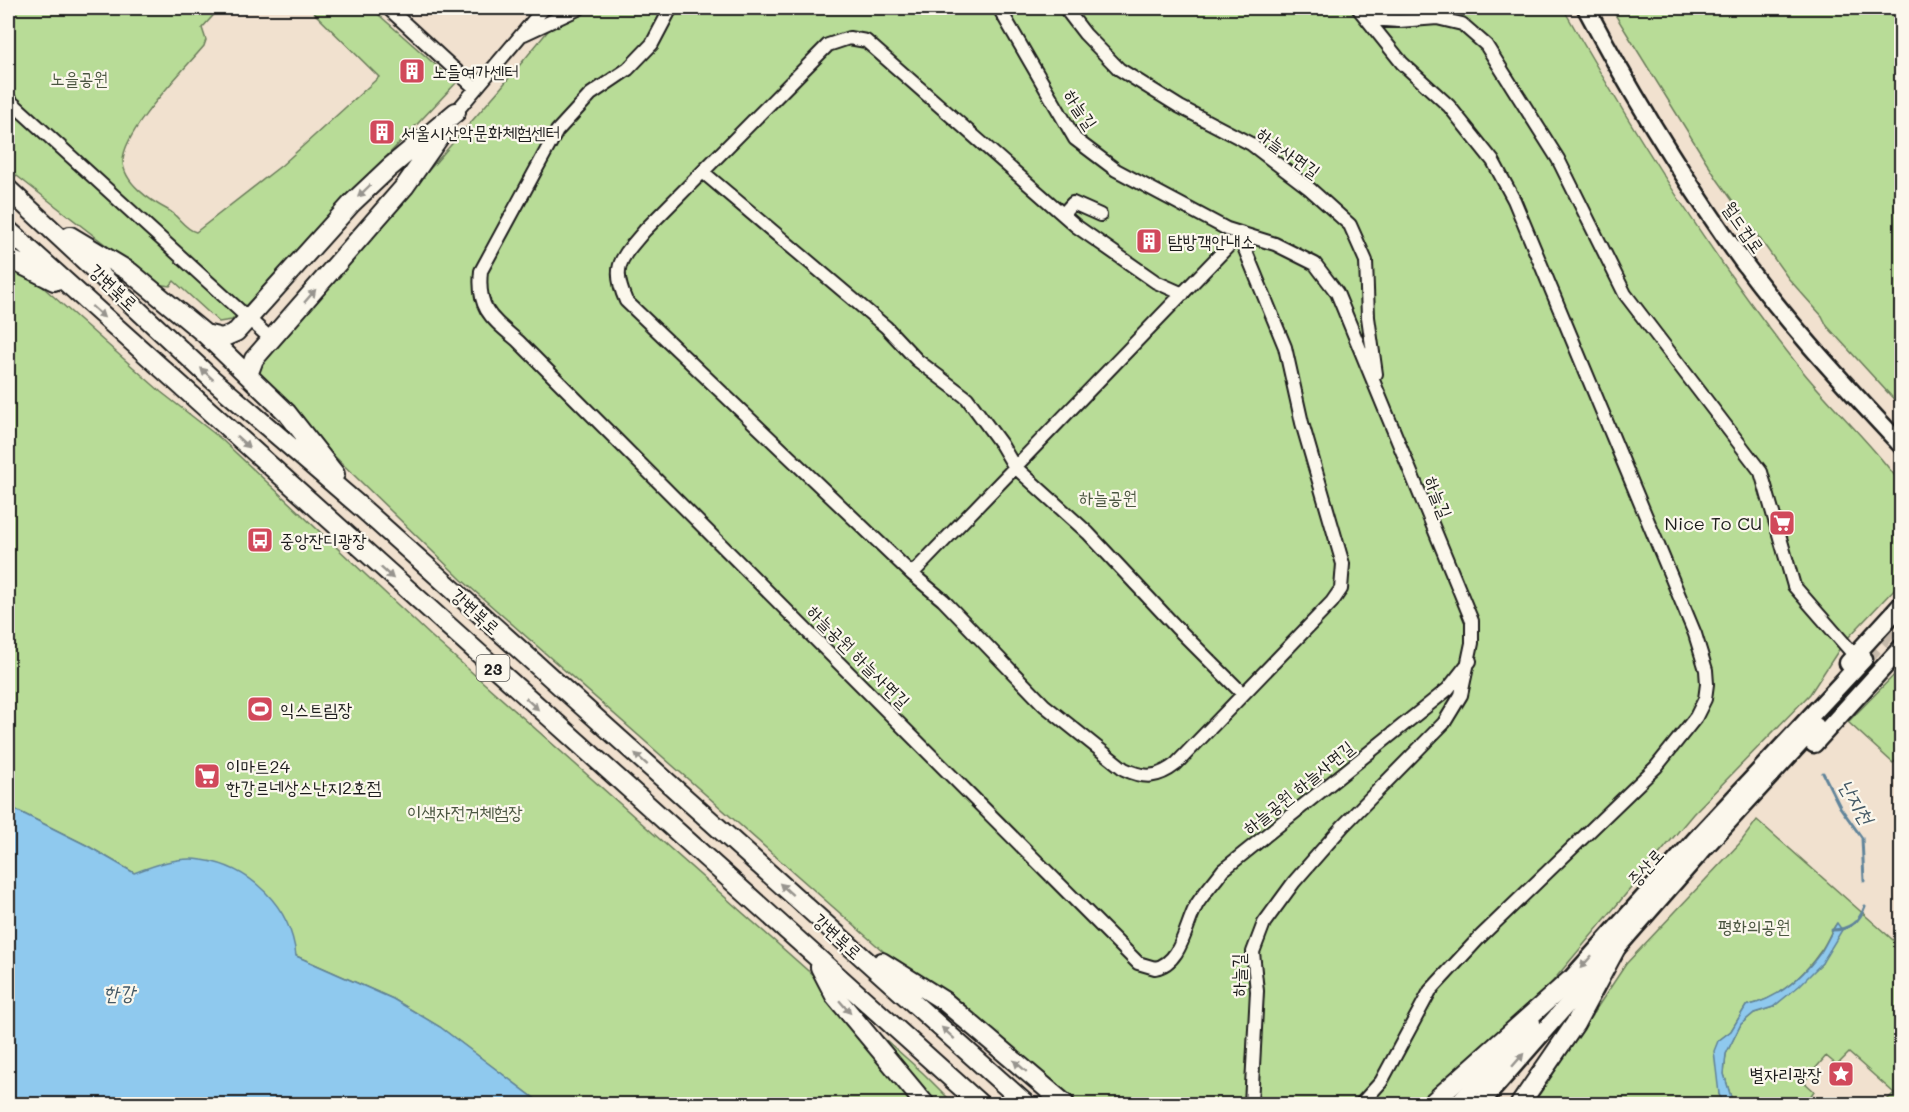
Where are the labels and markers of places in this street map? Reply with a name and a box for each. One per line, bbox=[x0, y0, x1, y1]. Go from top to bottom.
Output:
building icon: 노들여가센터 bbox=[397, 56, 427, 86]
place label: 노들여가센터 bbox=[432, 59, 519, 83]
building icon: 서울시산악문화체험센터 bbox=[367, 117, 397, 147]
place label: 서울시산악문화체험센터 bbox=[401, 120, 560, 144]
building icon: 탐방객안내소 bbox=[1134, 226, 1164, 256]
place label: 탐방객안내소 bbox=[1168, 229, 1255, 253]
supermarket icon: Nice To CU bbox=[1767, 508, 1797, 538]
place label: Nice To CU bbox=[1664, 511, 1762, 535]
bus stop icon: 중앙잔디광장 bbox=[245, 525, 275, 555]
place label: 중앙잔디광장 bbox=[280, 528, 367, 552]
sports icon: 익스트림장 bbox=[245, 694, 275, 724]
place label: 익스트림장 bbox=[280, 697, 352, 721]
place label: 이마트24 한강르네상스난지2호점 bbox=[226, 754, 381, 799]
supermarket icon: 이마트24 한강르네상스난지2호점 bbox=[192, 761, 222, 791]
place icon: 별자리광장 bbox=[1826, 1059, 1856, 1089]
place label: 별자리광장 bbox=[1750, 1062, 1822, 1086]

